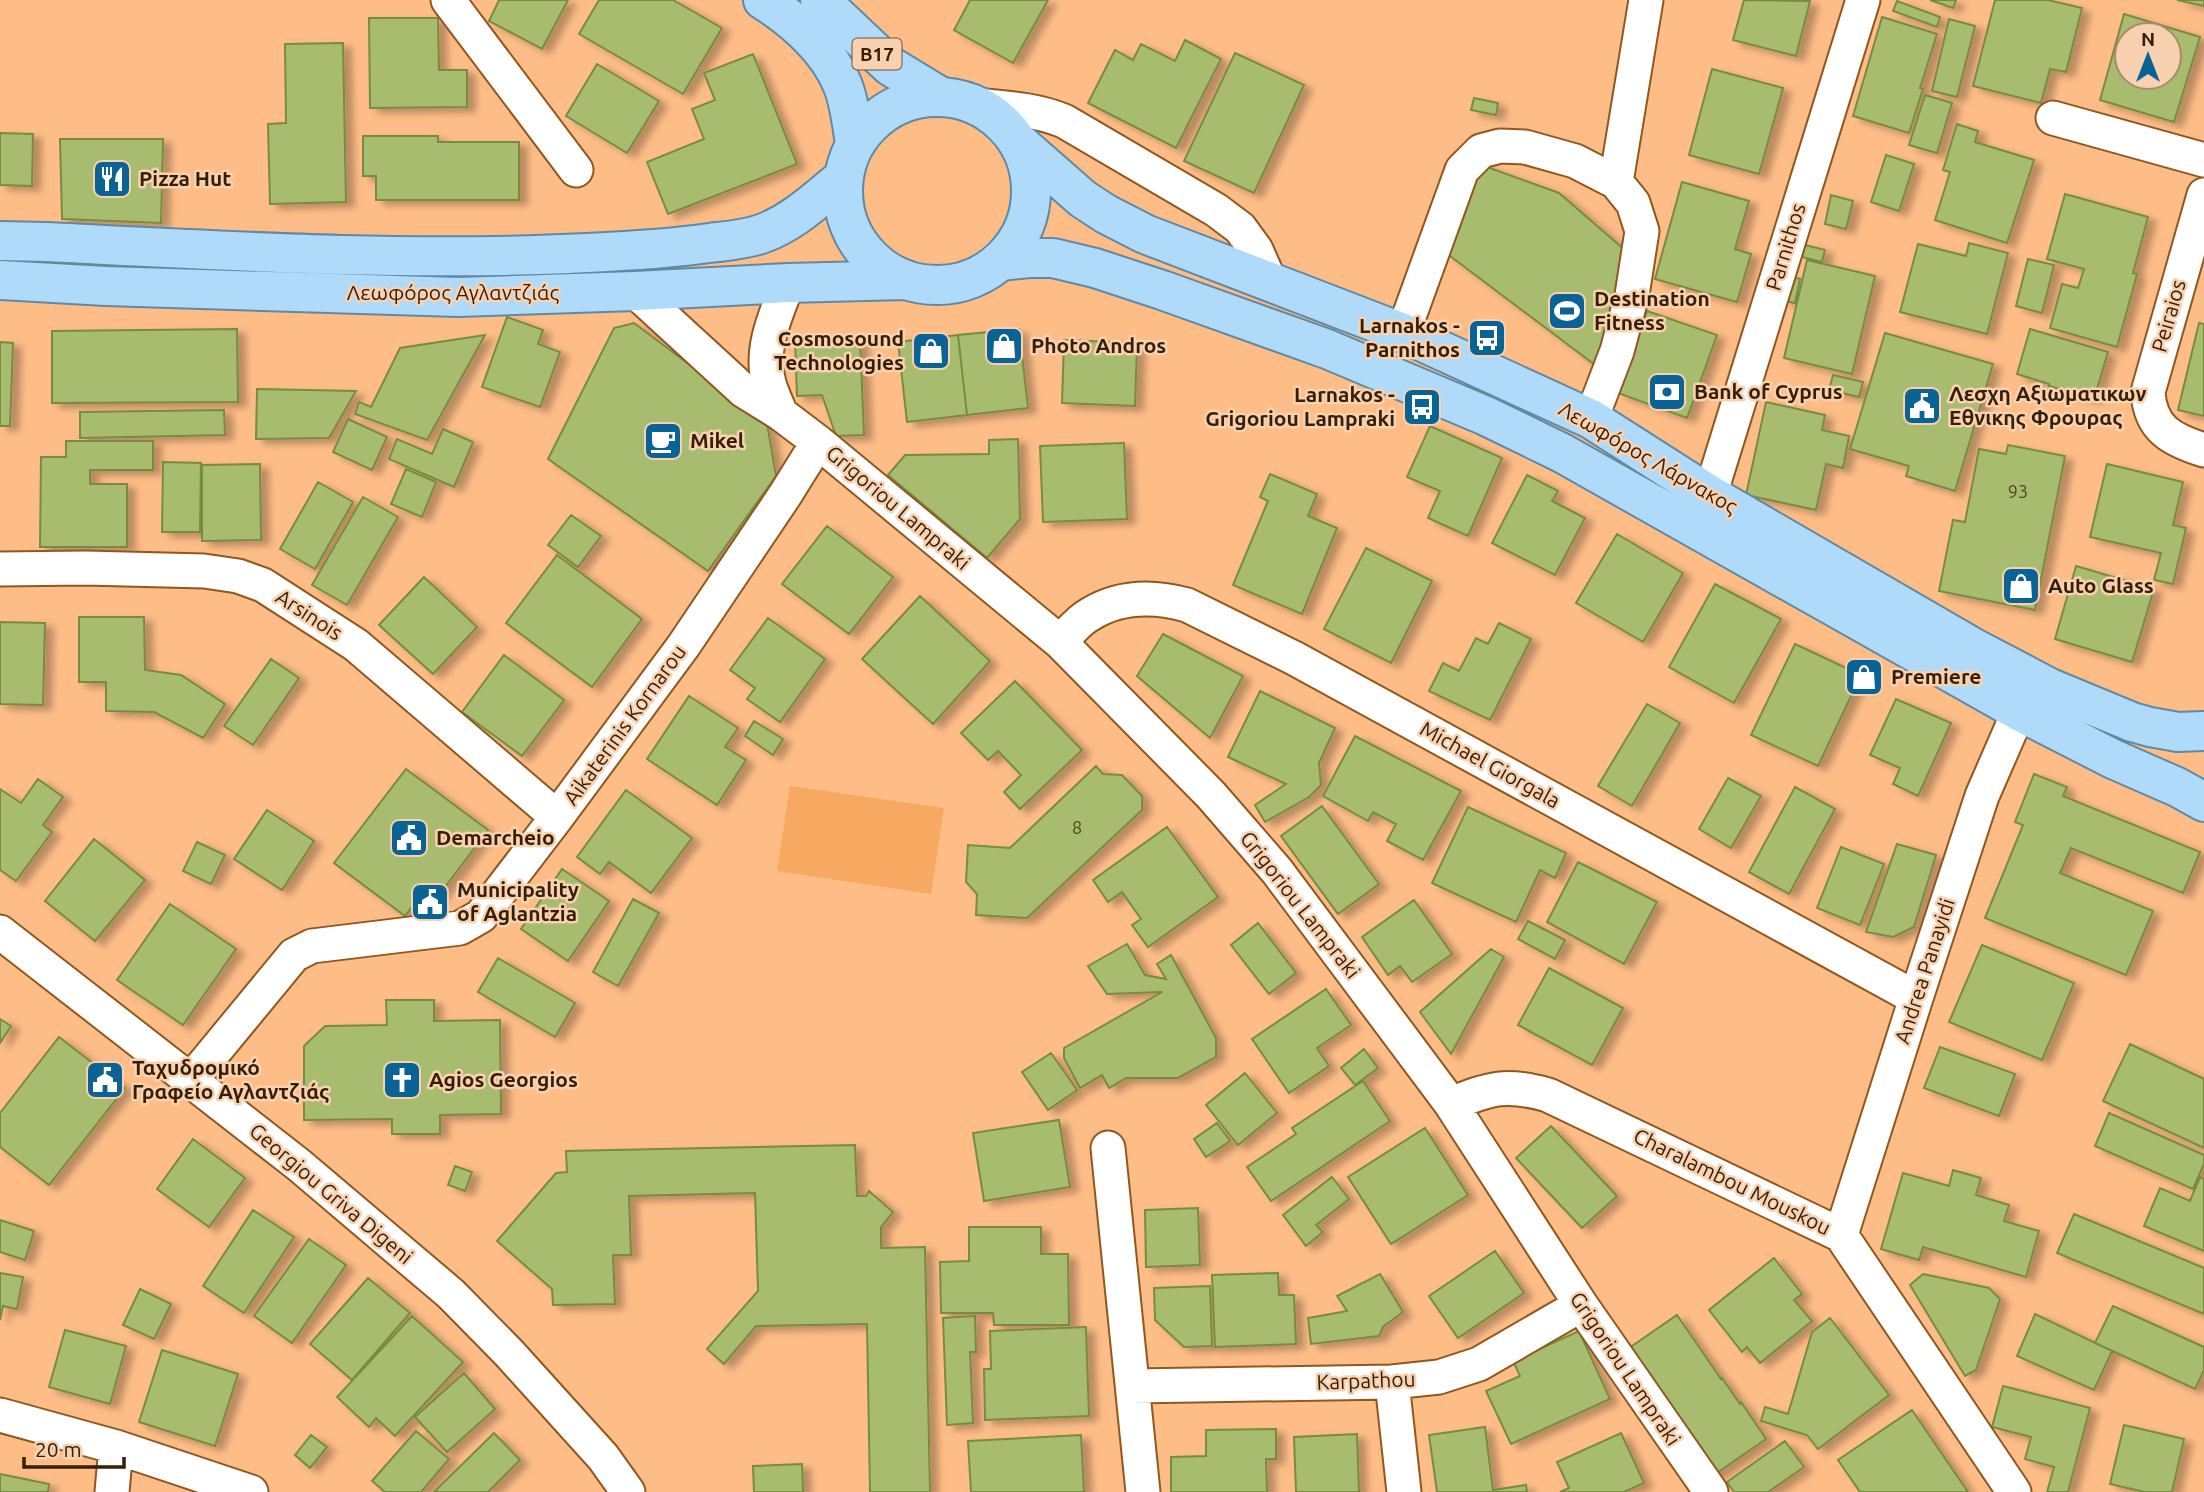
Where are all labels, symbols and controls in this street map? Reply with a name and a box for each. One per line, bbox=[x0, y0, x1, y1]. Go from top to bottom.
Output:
north arrow bbox=[2113, 21, 2183, 91]
text: N bbox=[2141, 28, 2155, 50]
road number: B17 bbox=[852, 38, 902, 70]
restaurant icon: Pizza Hut bbox=[91, 158, 133, 200]
place label: Pizza Hut bbox=[139, 166, 231, 190]
street label: Parnithos bbox=[1760, 200, 1810, 293]
street label: Peiraios bbox=[2146, 277, 2190, 355]
street label: Λεωφόρος Αγλαντζιάς bbox=[347, 280, 560, 304]
place label: Destination Fitness bbox=[1594, 286, 1710, 334]
sports icon: Destination Fitness bbox=[1546, 290, 1588, 332]
place label: Larnakos - Parnithos bbox=[1359, 313, 1460, 361]
bus stop icon: Larnakos - Parnithos bbox=[1466, 317, 1508, 359]
shop icon: Photo Andros bbox=[983, 325, 1025, 367]
place label: Cosmosound Technologies bbox=[774, 326, 904, 374]
shop icon: Cosmosound Technologies bbox=[910, 330, 952, 372]
place label: Photo Andros bbox=[1031, 333, 1166, 357]
bank icon: Bank of Cyprus bbox=[1646, 371, 1688, 413]
place label: Bank of Cyprus bbox=[1694, 379, 1843, 403]
place label: Λεσχη Αξιωματικων Εθνικης Φρουρας bbox=[1949, 381, 2146, 429]
place label: Larnakos - Grigoriou Lampraki bbox=[1205, 382, 1395, 430]
public building icon: Λεσχη Αξιωματικων Εθνικης Φρουρας bbox=[1901, 385, 1943, 427]
bus stop icon: Larnakos - Grigoriou Lampraki bbox=[1401, 386, 1443, 428]
street label: Λεωφόρος Λάρνακος bbox=[1555, 396, 1742, 518]
cafe icon: Mikel bbox=[642, 420, 684, 462]
place label: Mikel bbox=[690, 428, 744, 452]
street label: Grigoriou Lampraki bbox=[822, 440, 975, 574]
house number: 93 bbox=[2008, 481, 2028, 501]
shop icon: Auto Glass bbox=[2000, 565, 2042, 607]
place label: Auto Glass bbox=[2048, 573, 2154, 597]
street label: Arsinois bbox=[272, 584, 347, 644]
street label: Aikaterinis Kornarou bbox=[558, 640, 690, 809]
shop icon: Premiere bbox=[1843, 656, 1885, 698]
place label: Premiere bbox=[1891, 664, 1981, 688]
street label: Michael Giorgala bbox=[1416, 716, 1565, 813]
public building icon: Demarcheio bbox=[388, 817, 430, 859]
house number: 8 bbox=[1072, 817, 1082, 837]
place label: Demarcheio bbox=[436, 825, 555, 849]
street label: Grigoriou Lampraki bbox=[1236, 826, 1366, 983]
place label: Municipality of Aglantzia bbox=[457, 877, 579, 925]
public building icon: Municipality of Aglantzia bbox=[409, 881, 451, 923]
street label: Andrea Panayidi bbox=[1889, 895, 1959, 1046]
place label: Ταχυδρομικό Γραφείο Αγλαντζιάς bbox=[132, 1055, 329, 1103]
public building icon: Ταχυδρομικό Γραφείο Αγλαντζιάς bbox=[84, 1059, 126, 1101]
church icon: Agios Georgios bbox=[381, 1059, 423, 1101]
place label: Agios Georgios bbox=[429, 1067, 578, 1091]
street label: Georgiou Griva Digeni bbox=[245, 1118, 418, 1268]
street label: Charalambou Mouskou bbox=[1630, 1123, 1835, 1239]
street label: Grigoriou Lampraki bbox=[1566, 1287, 1686, 1450]
street label: Karpathou bbox=[1316, 1366, 1416, 1394]
scale bar bbox=[24, 1426, 124, 1470]
text: 20 m bbox=[35, 1437, 82, 1461]

